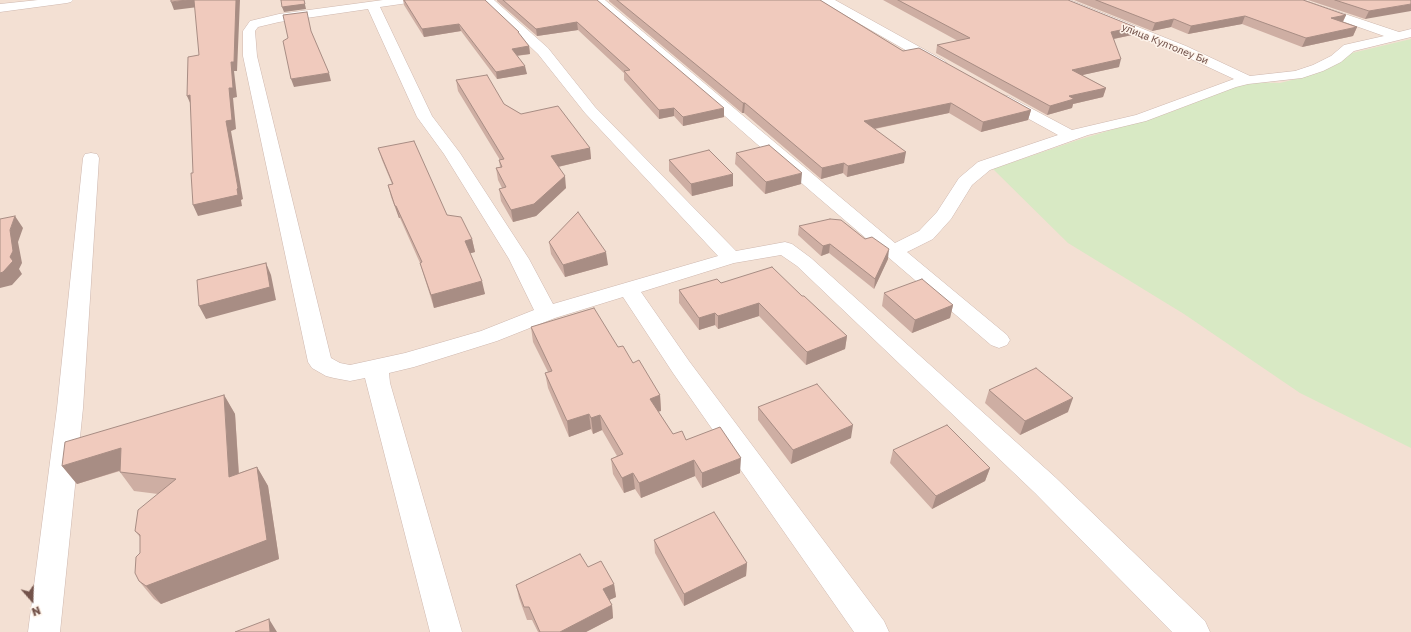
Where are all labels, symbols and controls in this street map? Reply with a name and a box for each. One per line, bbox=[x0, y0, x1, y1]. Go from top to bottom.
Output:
street label: улица Култолеу Би bbox=[1120, 21, 1210, 67]
north arrow bbox=[12, 580, 52, 620]
text: N bbox=[30, 604, 42, 619]

